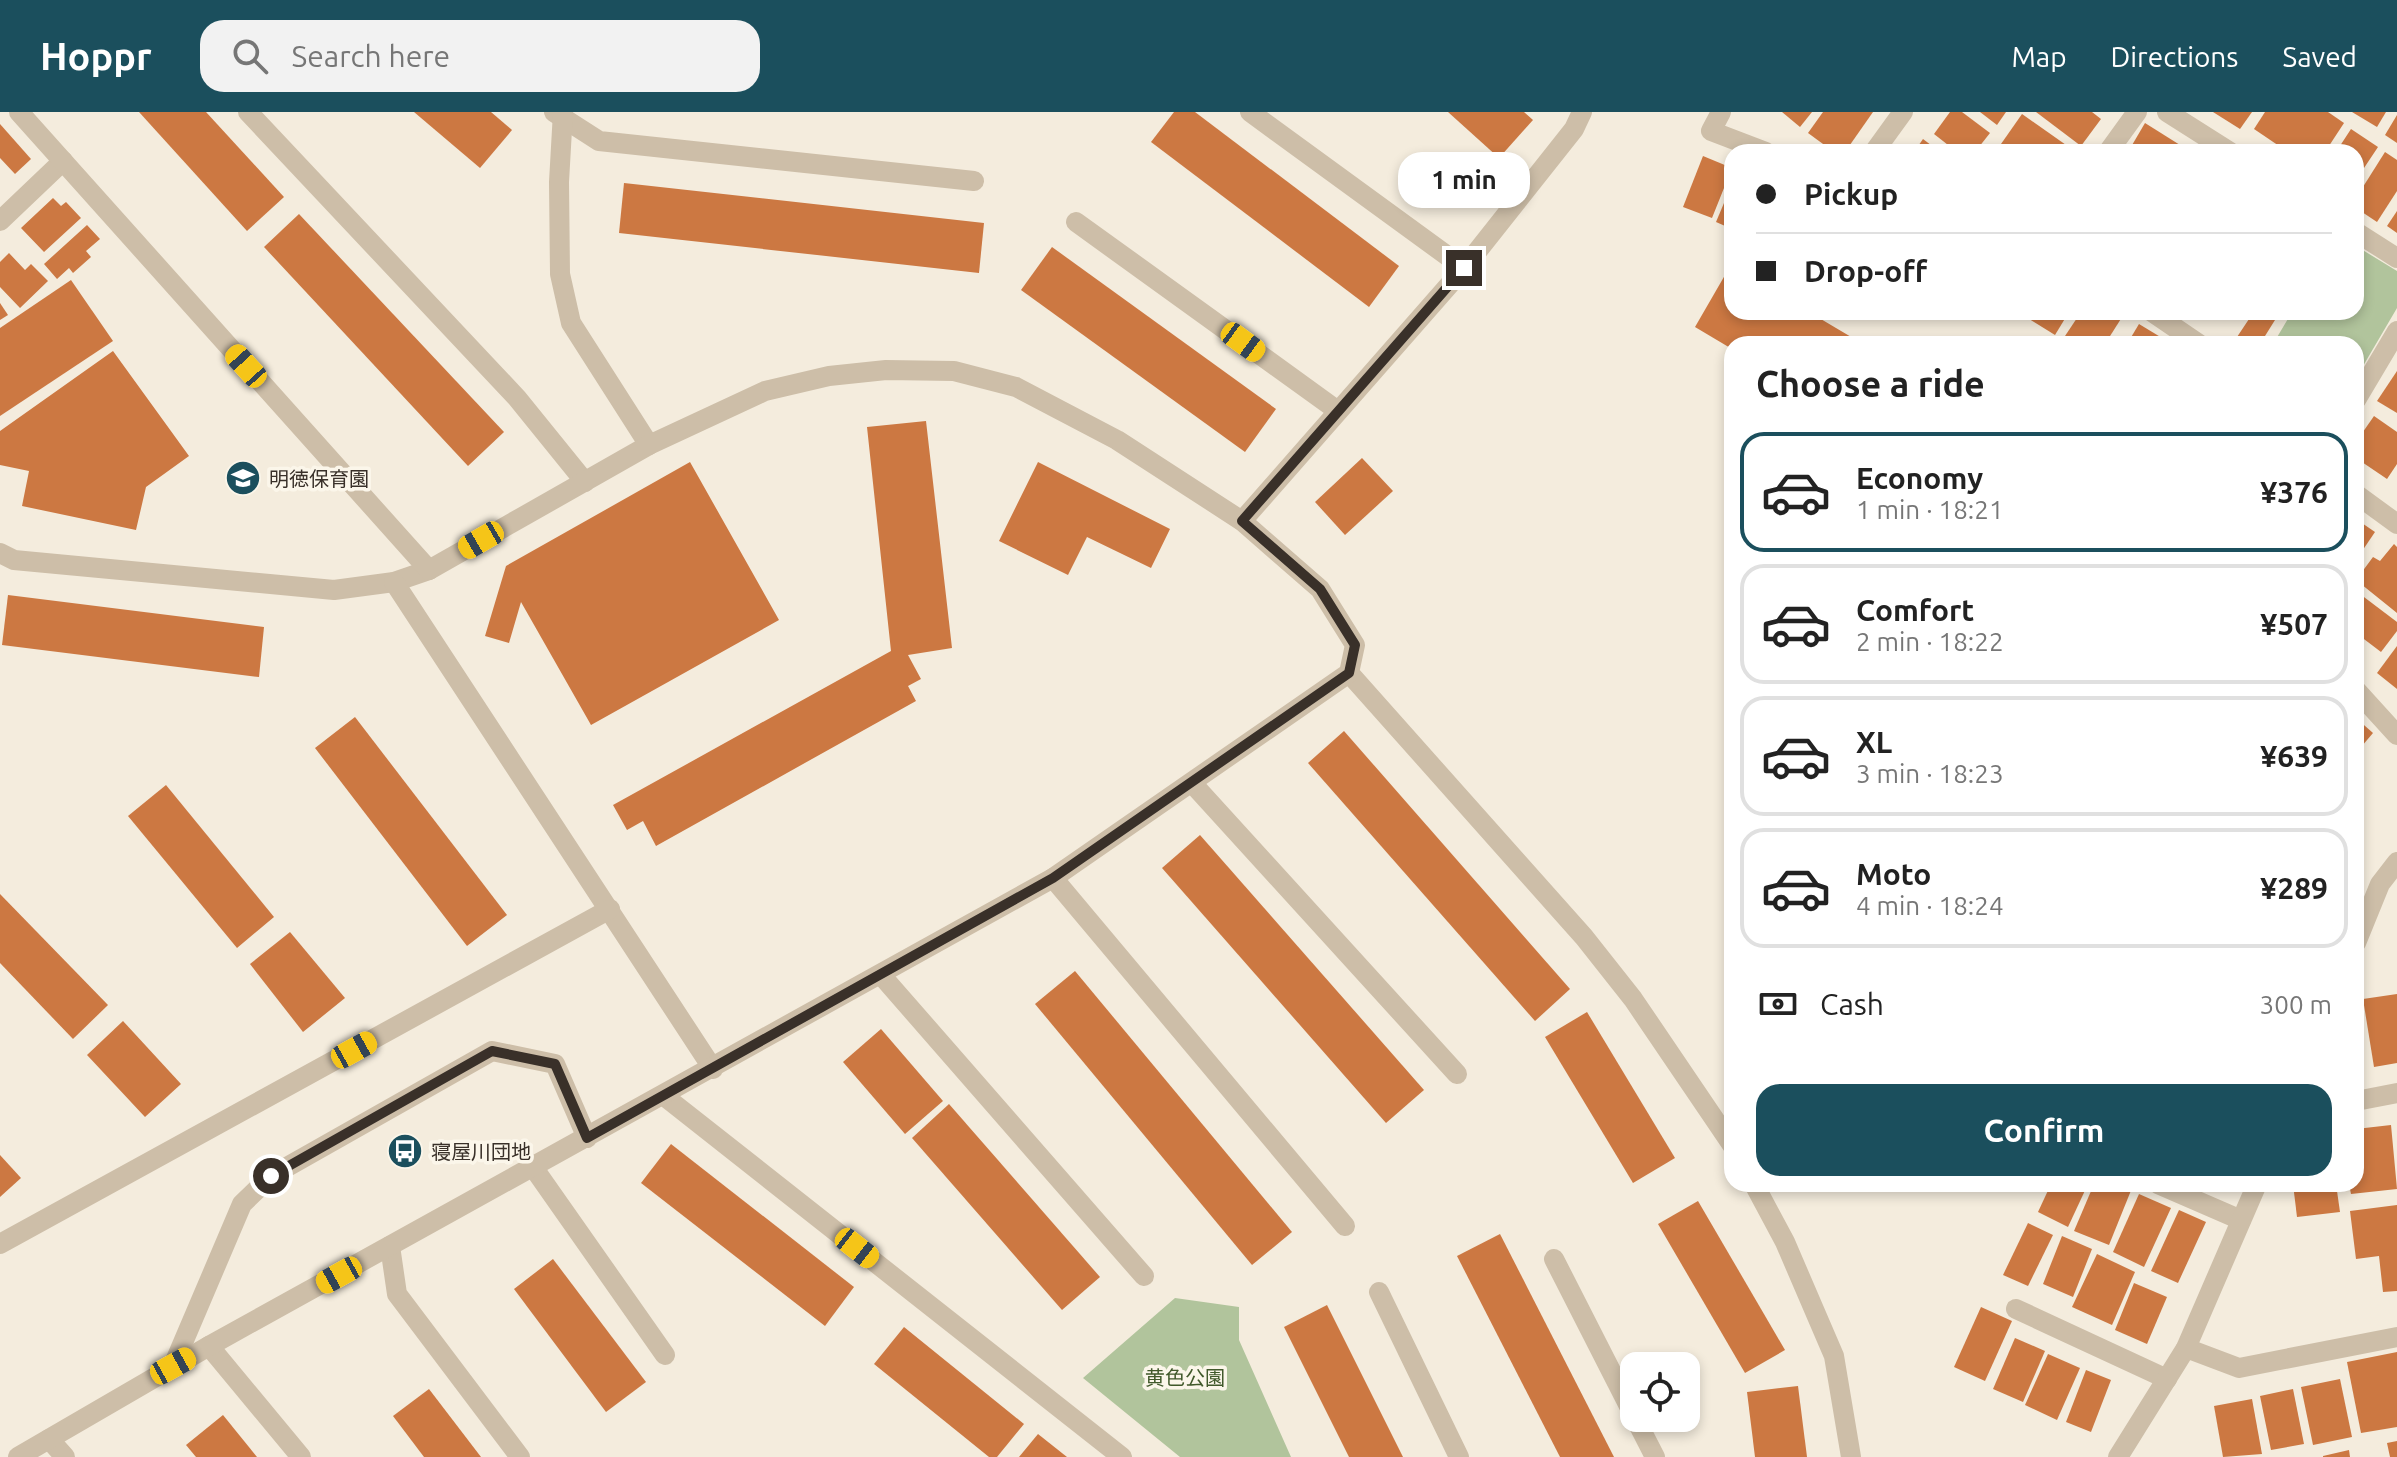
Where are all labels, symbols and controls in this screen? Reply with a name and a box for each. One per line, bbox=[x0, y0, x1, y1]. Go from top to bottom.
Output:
search box bbox=[200, 20, 760, 92]
icon: search bbox=[228, 34, 272, 78]
text: Hoppr bbox=[40, 35, 152, 77]
text: Search here bbox=[292, 39, 450, 73]
text: Map bbox=[2011, 41, 2067, 72]
text: Directions bbox=[2111, 41, 2238, 72]
text: Saved bbox=[2282, 41, 2357, 72]
callout: 1 min bbox=[1398, 152, 1530, 208]
text: 1 min bbox=[1431, 165, 1497, 194]
text: Pickup bbox=[1804, 177, 1898, 211]
route end bbox=[1446, 250, 1482, 286]
text: Drop-off bbox=[1804, 254, 1927, 288]
car bbox=[1217, 318, 1269, 366]
car bbox=[221, 340, 271, 392]
text: Choose a ride bbox=[1756, 363, 1985, 404]
icon: car bbox=[1760, 456, 1832, 528]
school or university icon: 明徳保育園 bbox=[224, 459, 262, 497]
text: Economy bbox=[1856, 461, 1983, 495]
place label: 明徳保育園 bbox=[269, 467, 369, 490]
text: ¥376 bbox=[2260, 475, 2328, 509]
text: 1 min · 18:21 bbox=[1856, 495, 2004, 524]
car bbox=[454, 518, 508, 562]
icon: car bbox=[1760, 588, 1832, 660]
text: Comfort bbox=[1856, 593, 1974, 627]
text: ¥507 bbox=[2260, 607, 2328, 641]
text: 2 min · 18:22 bbox=[1856, 627, 2004, 656]
icon: car bbox=[1760, 720, 1832, 792]
text: XL bbox=[1856, 725, 1892, 759]
text: ¥639 bbox=[2260, 739, 2328, 773]
text: 3 min · 18:23 bbox=[1856, 759, 2004, 788]
icon: car bbox=[1760, 852, 1832, 924]
text: Moto bbox=[1856, 857, 1931, 891]
text: ¥289 bbox=[2260, 871, 2328, 905]
text: 4 min · 18:24 bbox=[1856, 891, 2004, 920]
icon: cash bbox=[1756, 982, 1800, 1026]
text: Cash bbox=[1820, 987, 1884, 1021]
text: 300 m bbox=[2260, 990, 2332, 1019]
car bbox=[327, 1028, 381, 1072]
button: Confirm bbox=[1756, 1084, 2332, 1176]
bus stop icon: 寝屋川団地 bbox=[386, 1132, 424, 1170]
place label: 寝屋川団地 bbox=[431, 1140, 531, 1163]
route start bbox=[253, 1158, 289, 1194]
car bbox=[831, 1224, 883, 1272]
car bbox=[312, 1253, 366, 1297]
car bbox=[146, 1344, 200, 1388]
map controls bbox=[1620, 1352, 1700, 1432]
button: locate bbox=[1620, 1352, 1700, 1432]
park label: 黄色公園 bbox=[1145, 1366, 1225, 1389]

